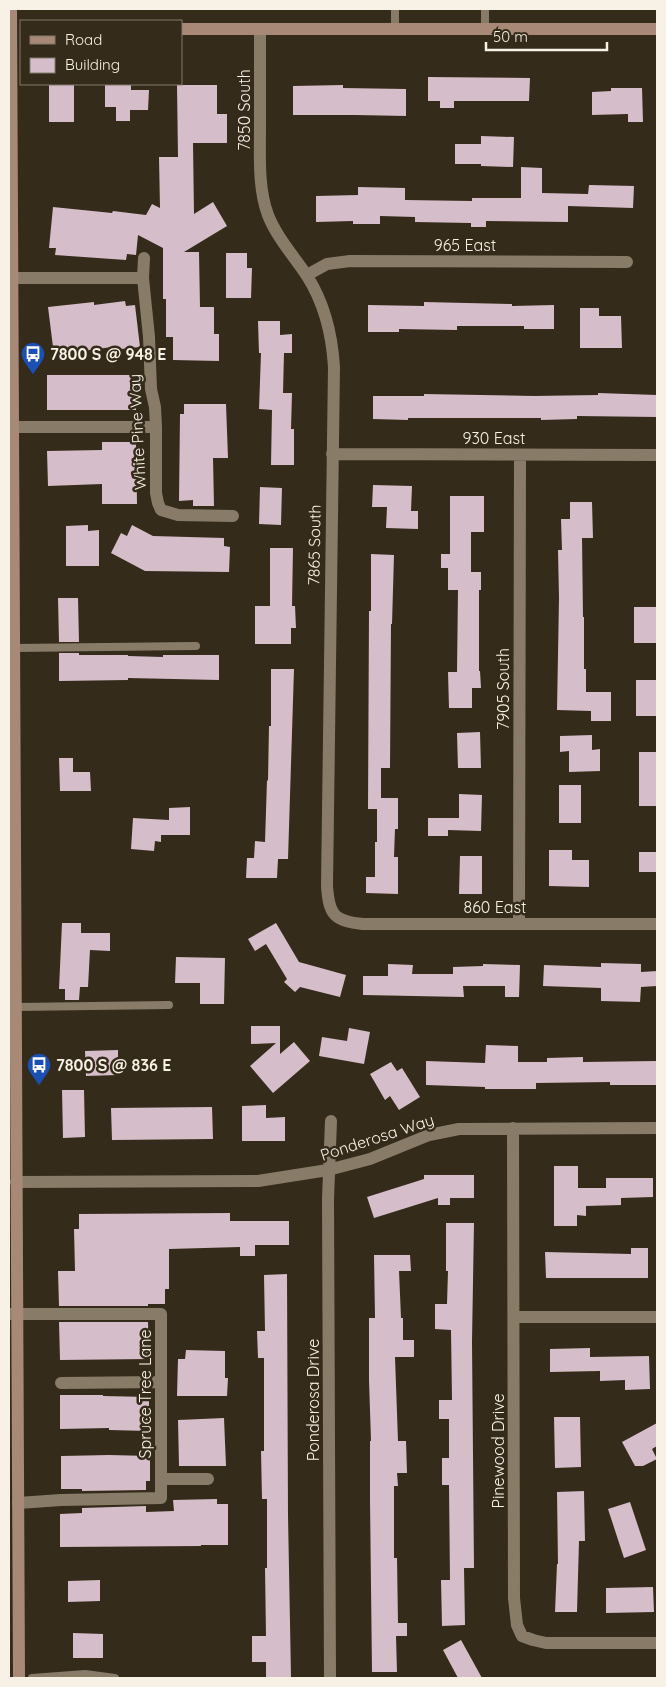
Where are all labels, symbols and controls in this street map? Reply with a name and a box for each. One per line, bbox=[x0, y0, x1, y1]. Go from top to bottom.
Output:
legend bbox=[20, 20, 182, 85]
scale bar bbox=[486, 20, 607, 52]
text: 50 m bbox=[493, 27, 528, 46]
text: Road bbox=[65, 30, 102, 49]
text: Building bbox=[65, 55, 120, 74]
street label: 7850 South bbox=[234, 69, 254, 151]
street label: 965 East bbox=[434, 235, 496, 255]
bus stop icon: 7800 S @ 948 E bbox=[20, 341, 46, 375]
place label: 7800 S @ 948 E bbox=[50, 344, 167, 364]
street label: White Pine Way bbox=[124, 373, 150, 491]
street label: 930 East bbox=[463, 428, 525, 448]
street label: 7865 South bbox=[303, 504, 325, 586]
street label: 7905 South bbox=[493, 648, 513, 730]
street label: 860 East bbox=[464, 897, 526, 917]
bus stop icon: 7800 S @ 836 E bbox=[26, 1052, 52, 1086]
place label: 7800 S @ 836 E bbox=[56, 1055, 171, 1075]
street label: Ponderosa Way bbox=[318, 1109, 436, 1165]
street label: Spruce Tree Lane bbox=[135, 1329, 155, 1459]
street label: Ponderosa Drive bbox=[303, 1339, 323, 1461]
street label: Pinewood Drive bbox=[488, 1393, 508, 1509]

